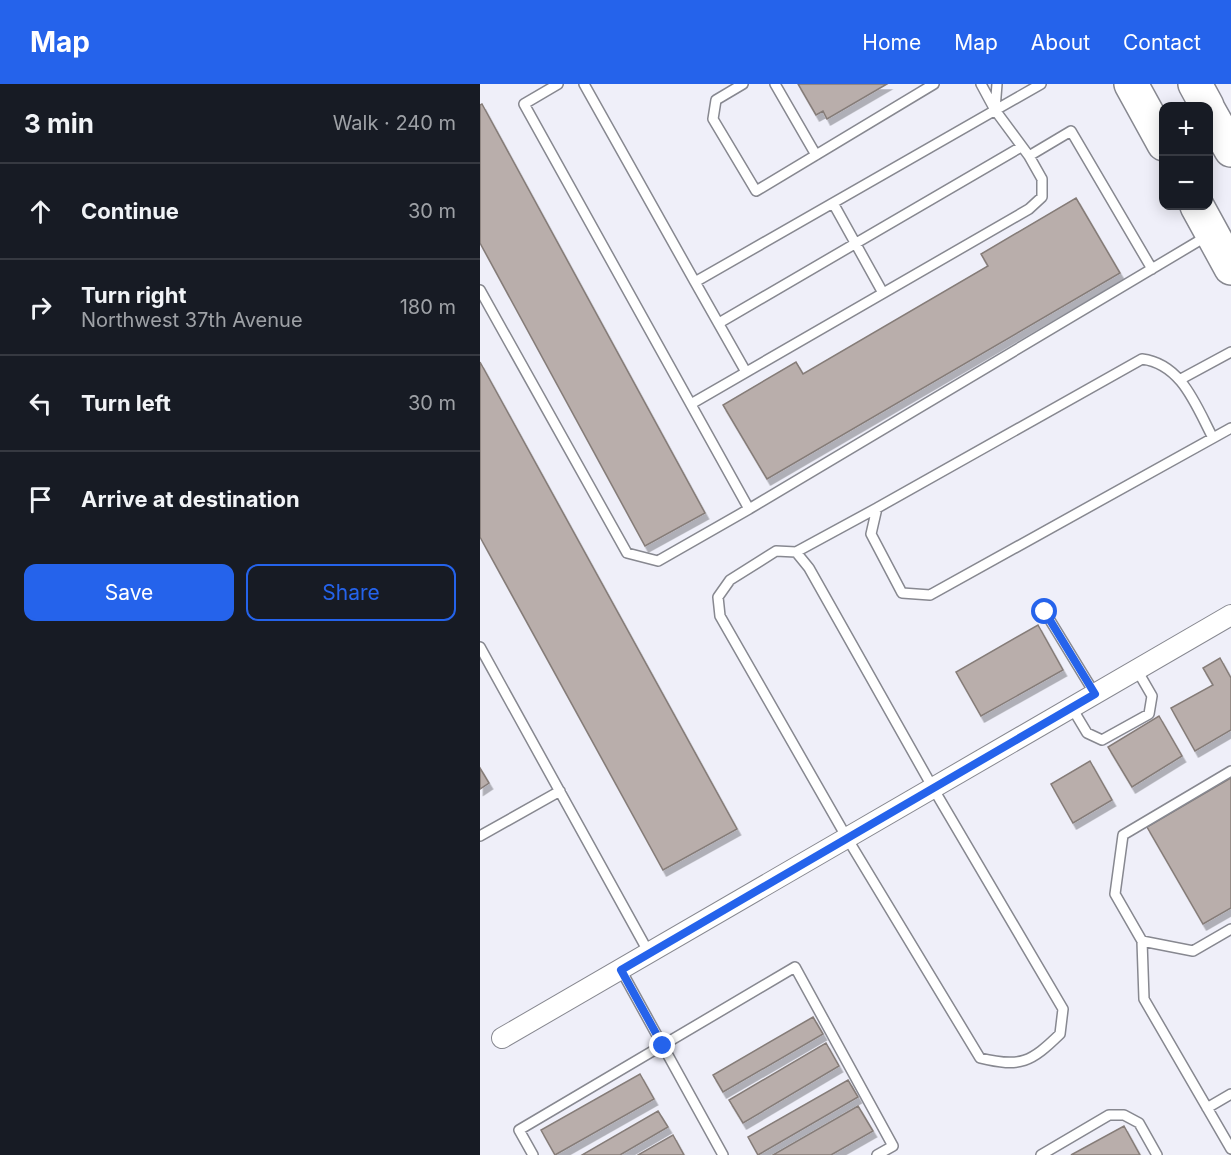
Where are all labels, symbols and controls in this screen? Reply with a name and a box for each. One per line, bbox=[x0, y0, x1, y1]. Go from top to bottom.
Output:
text: Map bbox=[30, 25, 90, 59]
text: Home bbox=[862, 30, 921, 55]
text: Map bbox=[954, 30, 998, 55]
text: About bbox=[1031, 30, 1090, 55]
text: Contact bbox=[1123, 30, 1201, 55]
map controls bbox=[1159, 102, 1213, 210]
button: + bbox=[1159, 102, 1213, 156]
text: 3 min bbox=[24, 108, 94, 139]
text: Walk · 240 m bbox=[333, 111, 456, 135]
button: − bbox=[1159, 156, 1213, 210]
icon: ahead bbox=[24, 195, 57, 228]
text: Continue bbox=[81, 198, 179, 224]
text: 30 m bbox=[408, 199, 456, 223]
text: Turn right bbox=[81, 282, 187, 308]
icon: right bbox=[24, 291, 57, 324]
text: 180 m bbox=[400, 295, 456, 319]
text: Northwest 37th Avenue bbox=[81, 308, 303, 332]
icon: left bbox=[24, 387, 57, 420]
text: Turn left bbox=[81, 390, 171, 416]
text: 30 m bbox=[408, 391, 456, 415]
icon: arrive bbox=[24, 483, 57, 516]
text: Arrive at destination bbox=[81, 486, 300, 512]
button: Save bbox=[24, 564, 234, 621]
button: Share bbox=[246, 564, 456, 621]
route start bbox=[1031, 598, 1057, 624]
route end bbox=[649, 1032, 675, 1058]

